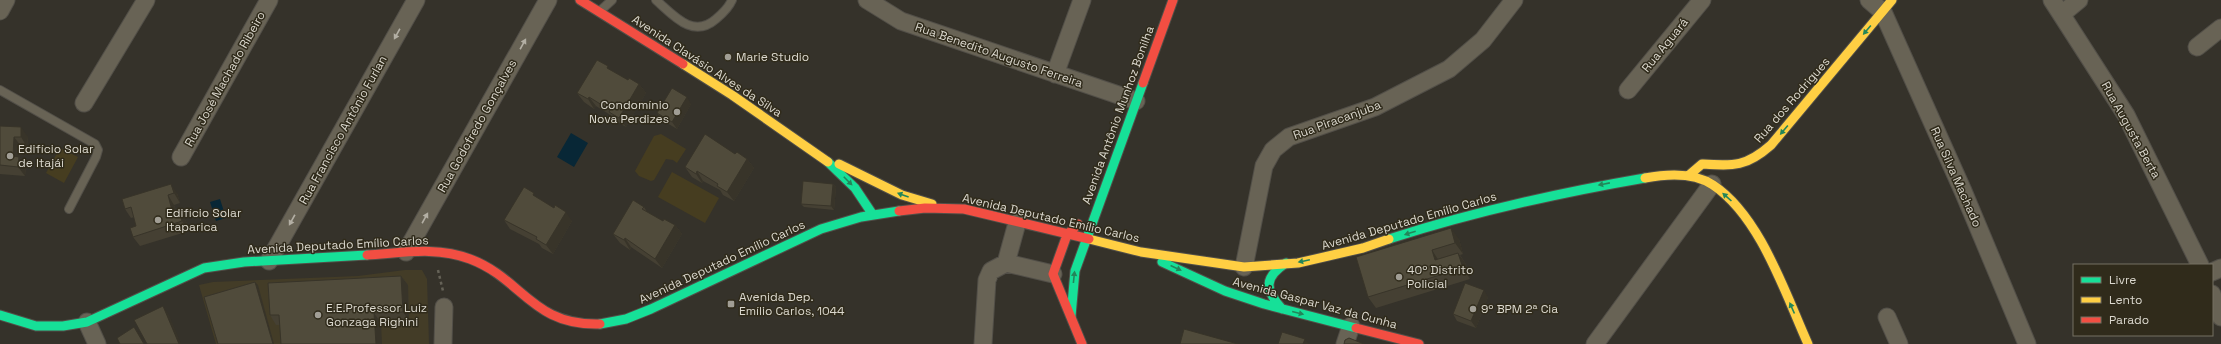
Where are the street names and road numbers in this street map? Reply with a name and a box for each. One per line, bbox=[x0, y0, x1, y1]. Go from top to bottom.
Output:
street label: Rua José Machado Ribeiro bbox=[181, 9, 269, 149]
street label: Avenida Clavásio Alves da Silva bbox=[629, 11, 785, 121]
street label: Rua Aguará bbox=[1638, 14, 1692, 75]
street label: Rua Benedito Augusto Ferreira bbox=[913, 19, 1085, 91]
street label: Avenida Antônio Munhoz Bonilha bbox=[1078, 24, 1158, 206]
street label: Rua Francisco Antônio Furlan bbox=[295, 53, 391, 207]
street label: Rua dos Rodrigues bbox=[1750, 54, 1834, 146]
street label: Rua Godofredo Gonçalves bbox=[434, 57, 520, 195]
street label: Rua Augusta Berta bbox=[2098, 79, 2164, 181]
street label: Rua Piracanjuba bbox=[1291, 97, 1383, 143]
street label: Rua Silva Machado bbox=[1927, 124, 1985, 230]
street label: Avenida Deputado Emílio Carlos bbox=[1320, 188, 1498, 254]
street label: Avenida Deputado Emílio Carlos bbox=[961, 190, 1141, 246]
street label: Avenida Deputado Emílio Carlos bbox=[636, 216, 808, 308]
street label: Avenida Deputado Emílio Carlos bbox=[247, 232, 429, 258]
street label: Avenida Gaspar Vaz da Cunha bbox=[1231, 273, 1399, 333]

